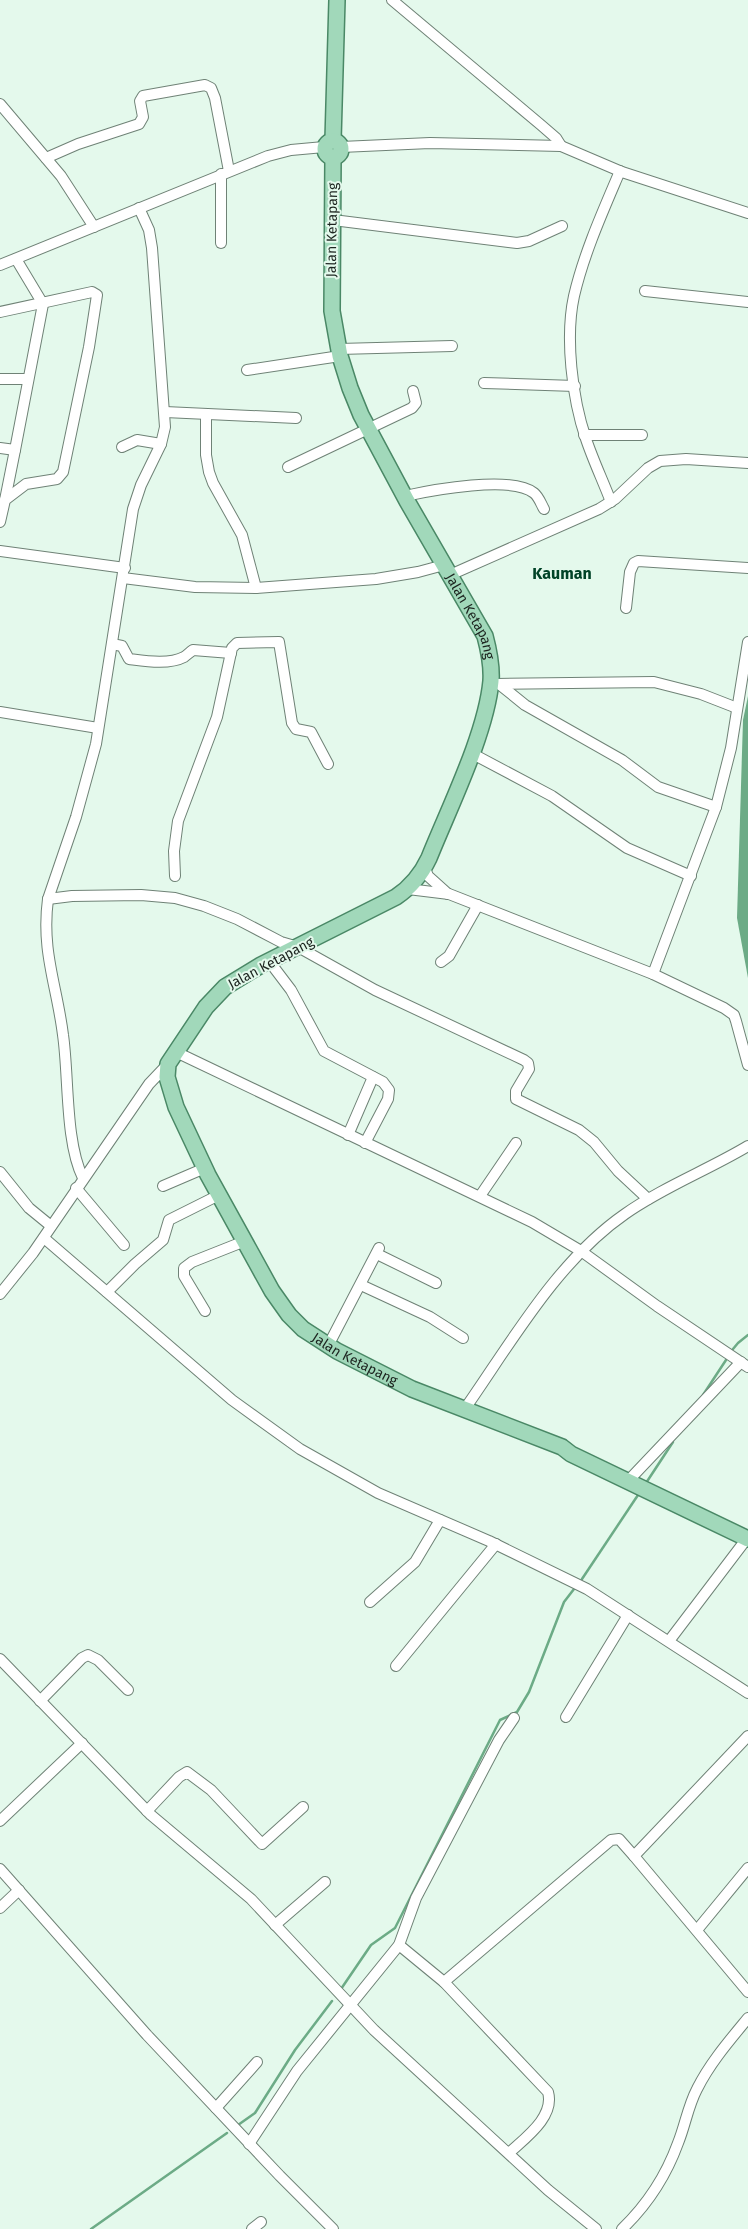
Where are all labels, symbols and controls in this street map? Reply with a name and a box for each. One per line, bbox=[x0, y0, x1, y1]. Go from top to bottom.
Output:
street label: Jalan Ketapang bbox=[323, 182, 341, 278]
district label: Kauman bbox=[532, 564, 592, 583]
street label: Jalan Ketapang bbox=[442, 570, 499, 661]
street label: Jalan Ketapang bbox=[225, 933, 317, 993]
street label: Jalan Ketapang bbox=[309, 1329, 401, 1389]

